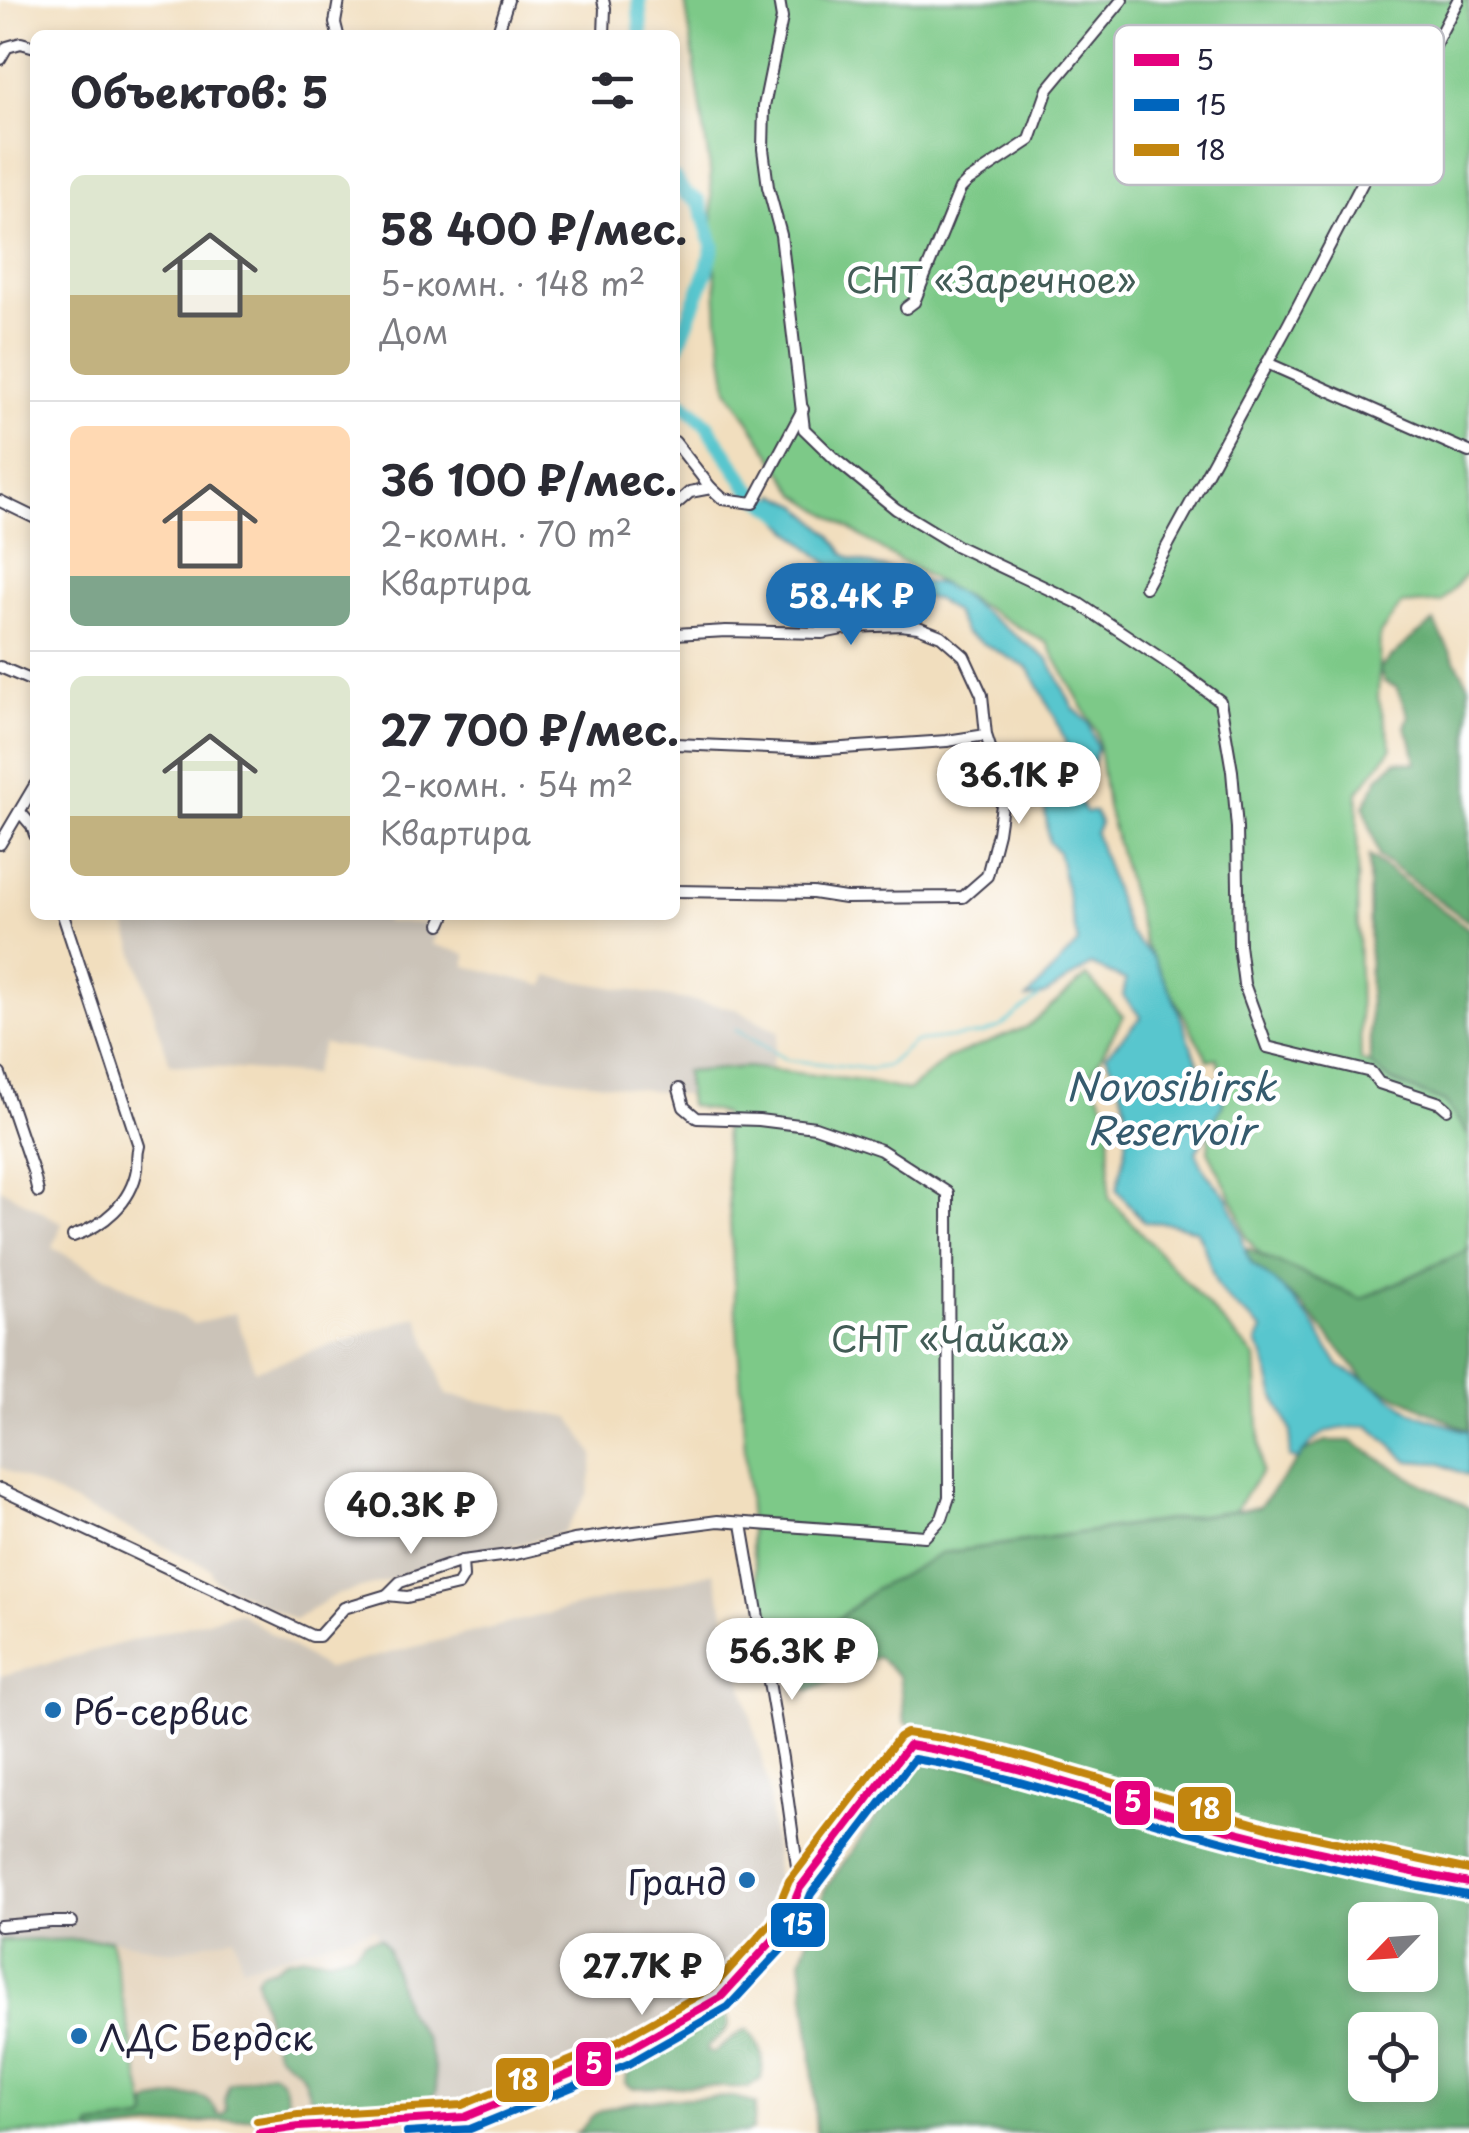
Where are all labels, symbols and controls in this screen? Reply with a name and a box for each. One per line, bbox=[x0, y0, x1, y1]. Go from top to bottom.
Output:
legend bbox=[1114, 25, 1444, 185]
text: 5 bbox=[1196, 37, 1214, 80]
text: Объектов: 5 bbox=[70, 59, 329, 122]
icon: filters bbox=[585, 63, 640, 118]
text: 15 bbox=[1196, 82, 1227, 125]
text: 18 bbox=[1196, 127, 1226, 170]
text: 58 400 ₽/мес. bbox=[380, 196, 687, 259]
icon: home bbox=[150, 215, 270, 335]
park label: СНТ «Заречное» bbox=[846, 252, 1136, 305]
text: 5-комн. · 148 m² bbox=[380, 259, 646, 307]
text: Дом bbox=[380, 307, 449, 355]
text: 36 100 ₽/мес. bbox=[380, 447, 677, 510]
icon: home bbox=[150, 466, 270, 586]
text: 2-комн. · 70 m² bbox=[380, 510, 632, 558]
text: Квартира bbox=[380, 558, 531, 606]
pin: 58.4K ₽ bbox=[759, 563, 943, 648]
text: 58.4K ₽ bbox=[788, 571, 914, 619]
text: 27 700 ₽/мес. bbox=[380, 697, 679, 760]
icon: home bbox=[150, 716, 270, 836]
pin: 36.1K ₽ bbox=[927, 742, 1111, 827]
text: 36.1K ₽ bbox=[959, 750, 1079, 798]
text: 2-комн. · 54 m² bbox=[380, 760, 633, 808]
text: Квартира bbox=[380, 808, 531, 856]
water label: Novosibirsk Reservoir bbox=[1066, 1057, 1278, 1158]
park label: СНТ «Чайка» bbox=[831, 1311, 1069, 1364]
pin: 40.3K ₽ bbox=[319, 1472, 503, 1557]
text: 40.3K ₽ bbox=[346, 1480, 476, 1528]
pin: 56.3K ₽ bbox=[700, 1618, 884, 1703]
text: 56.3K ₽ bbox=[728, 1626, 856, 1674]
place label: Рб-сервис bbox=[73, 1684, 249, 1737]
marker: Рб-сервис bbox=[42, 1699, 64, 1721]
line badge: 5 bbox=[1113, 1779, 1152, 1827]
text: 5 bbox=[1124, 1779, 1142, 1822]
line badge: 18 bbox=[1176, 1785, 1233, 1833]
text: 18 bbox=[1190, 1786, 1220, 1829]
place label: Гранд bbox=[627, 1854, 727, 1907]
marker: Гранд bbox=[736, 1869, 758, 1891]
line badge: 15 bbox=[769, 1901, 827, 1949]
text: 15 bbox=[782, 1902, 814, 1945]
north arrow bbox=[1348, 1902, 1438, 1992]
map controls bbox=[1348, 1902, 1438, 2102]
pin: 27.7K ₽ bbox=[550, 1933, 734, 2018]
text: 27.7K ₽ bbox=[582, 1941, 702, 1989]
place label: ЛДС Бердск bbox=[99, 2010, 313, 2063]
button: locate bbox=[1348, 2012, 1438, 2102]
marker: ЛДС Бердск bbox=[68, 2025, 90, 2047]
line badge: 5 bbox=[574, 2040, 613, 2088]
text: 5 bbox=[585, 2041, 603, 2084]
line badge: 18 bbox=[494, 2056, 551, 2104]
text: 18 bbox=[508, 2057, 538, 2100]

